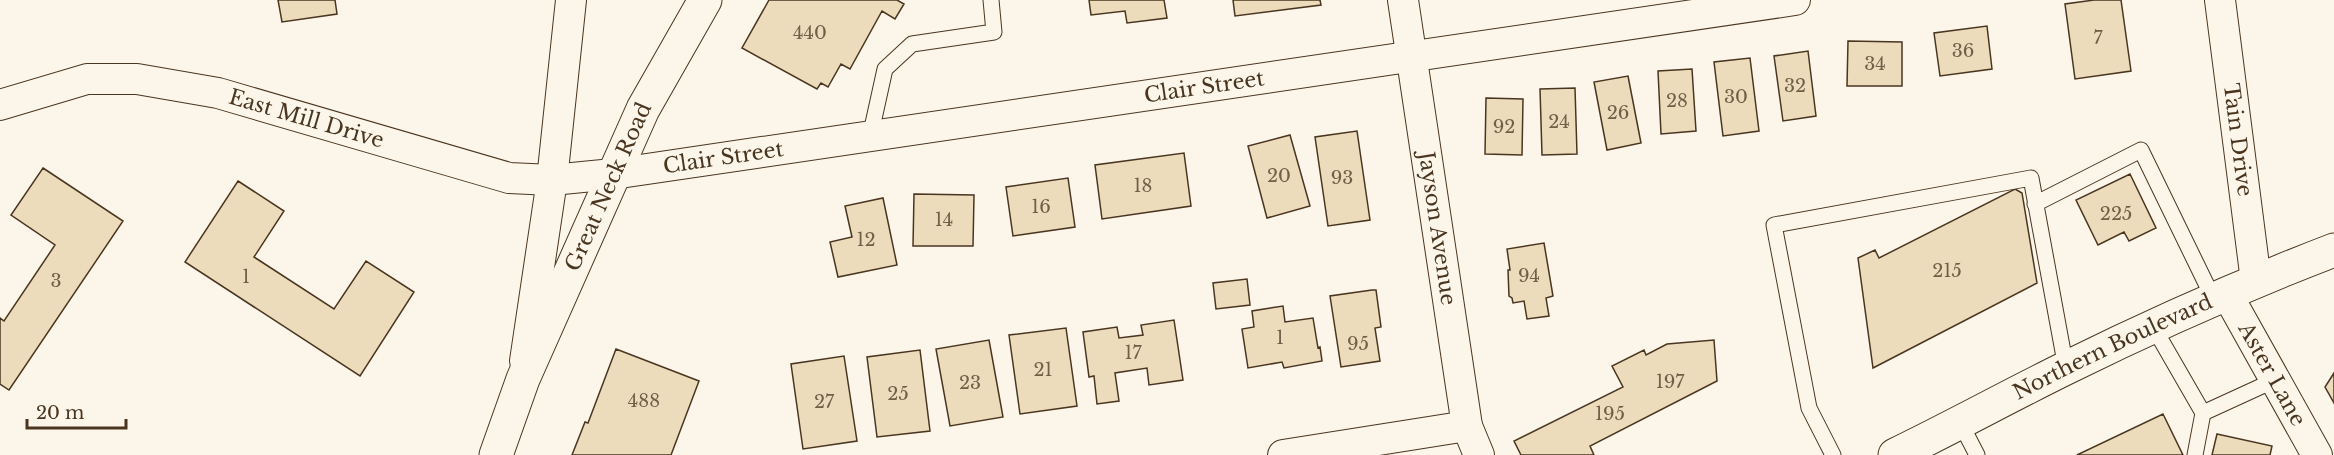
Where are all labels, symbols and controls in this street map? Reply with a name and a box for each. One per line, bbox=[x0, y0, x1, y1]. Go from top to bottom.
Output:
house number: 440 bbox=[793, 22, 827, 44]
house number: 7 bbox=[2093, 27, 2103, 49]
house number: 36 bbox=[1952, 40, 1974, 62]
house number: 34 bbox=[1864, 53, 1886, 75]
street label: Clair Street bbox=[1142, 65, 1266, 109]
house number: 32 bbox=[1784, 75, 1806, 97]
street label: Tain Drive bbox=[2218, 82, 2258, 198]
street label: East Mill Drive bbox=[226, 84, 387, 154]
house number: 30 bbox=[1724, 86, 1748, 108]
house number: 28 bbox=[1666, 90, 1688, 112]
street label: Great Neck Road bbox=[560, 98, 657, 275]
house number: 26 bbox=[1607, 102, 1629, 124]
house number: 24 bbox=[1548, 111, 1570, 133]
house number: 92 bbox=[1493, 116, 1515, 138]
street label: Clair Street bbox=[661, 136, 785, 179]
street label: Jayson Avenue bbox=[1413, 147, 1462, 307]
house number: 20 bbox=[1267, 165, 1291, 187]
house number: 93 bbox=[1331, 167, 1353, 189]
house number: 18 bbox=[1134, 175, 1152, 197]
house number: 16 bbox=[1031, 196, 1051, 218]
house number: 225 bbox=[2100, 203, 2132, 225]
house number: 14 bbox=[935, 209, 953, 231]
house number: 12 bbox=[856, 229, 876, 251]
house number: 215 bbox=[1932, 260, 1962, 282]
house number: 94 bbox=[1518, 265, 1540, 287]
house number: 1 bbox=[242, 266, 250, 288]
house number: 3 bbox=[50, 270, 62, 292]
street label: Northern Boulevard bbox=[2009, 289, 2216, 406]
street label: Aster Lane bbox=[2232, 317, 2311, 431]
house number: 1 bbox=[1276, 327, 1284, 349]
house number: 95 bbox=[1347, 333, 1369, 355]
house number: 17 bbox=[1124, 342, 1142, 364]
house number: 21 bbox=[1033, 359, 1053, 381]
house number: 197 bbox=[1656, 371, 1685, 393]
house number: 23 bbox=[959, 372, 981, 394]
house number: 25 bbox=[887, 383, 909, 405]
house number: 488 bbox=[628, 390, 660, 412]
house number: 27 bbox=[814, 391, 835, 413]
scale bar bbox=[27, 392, 126, 430]
text: 20 m bbox=[36, 402, 84, 424]
house number: 195 bbox=[1595, 403, 1625, 425]

